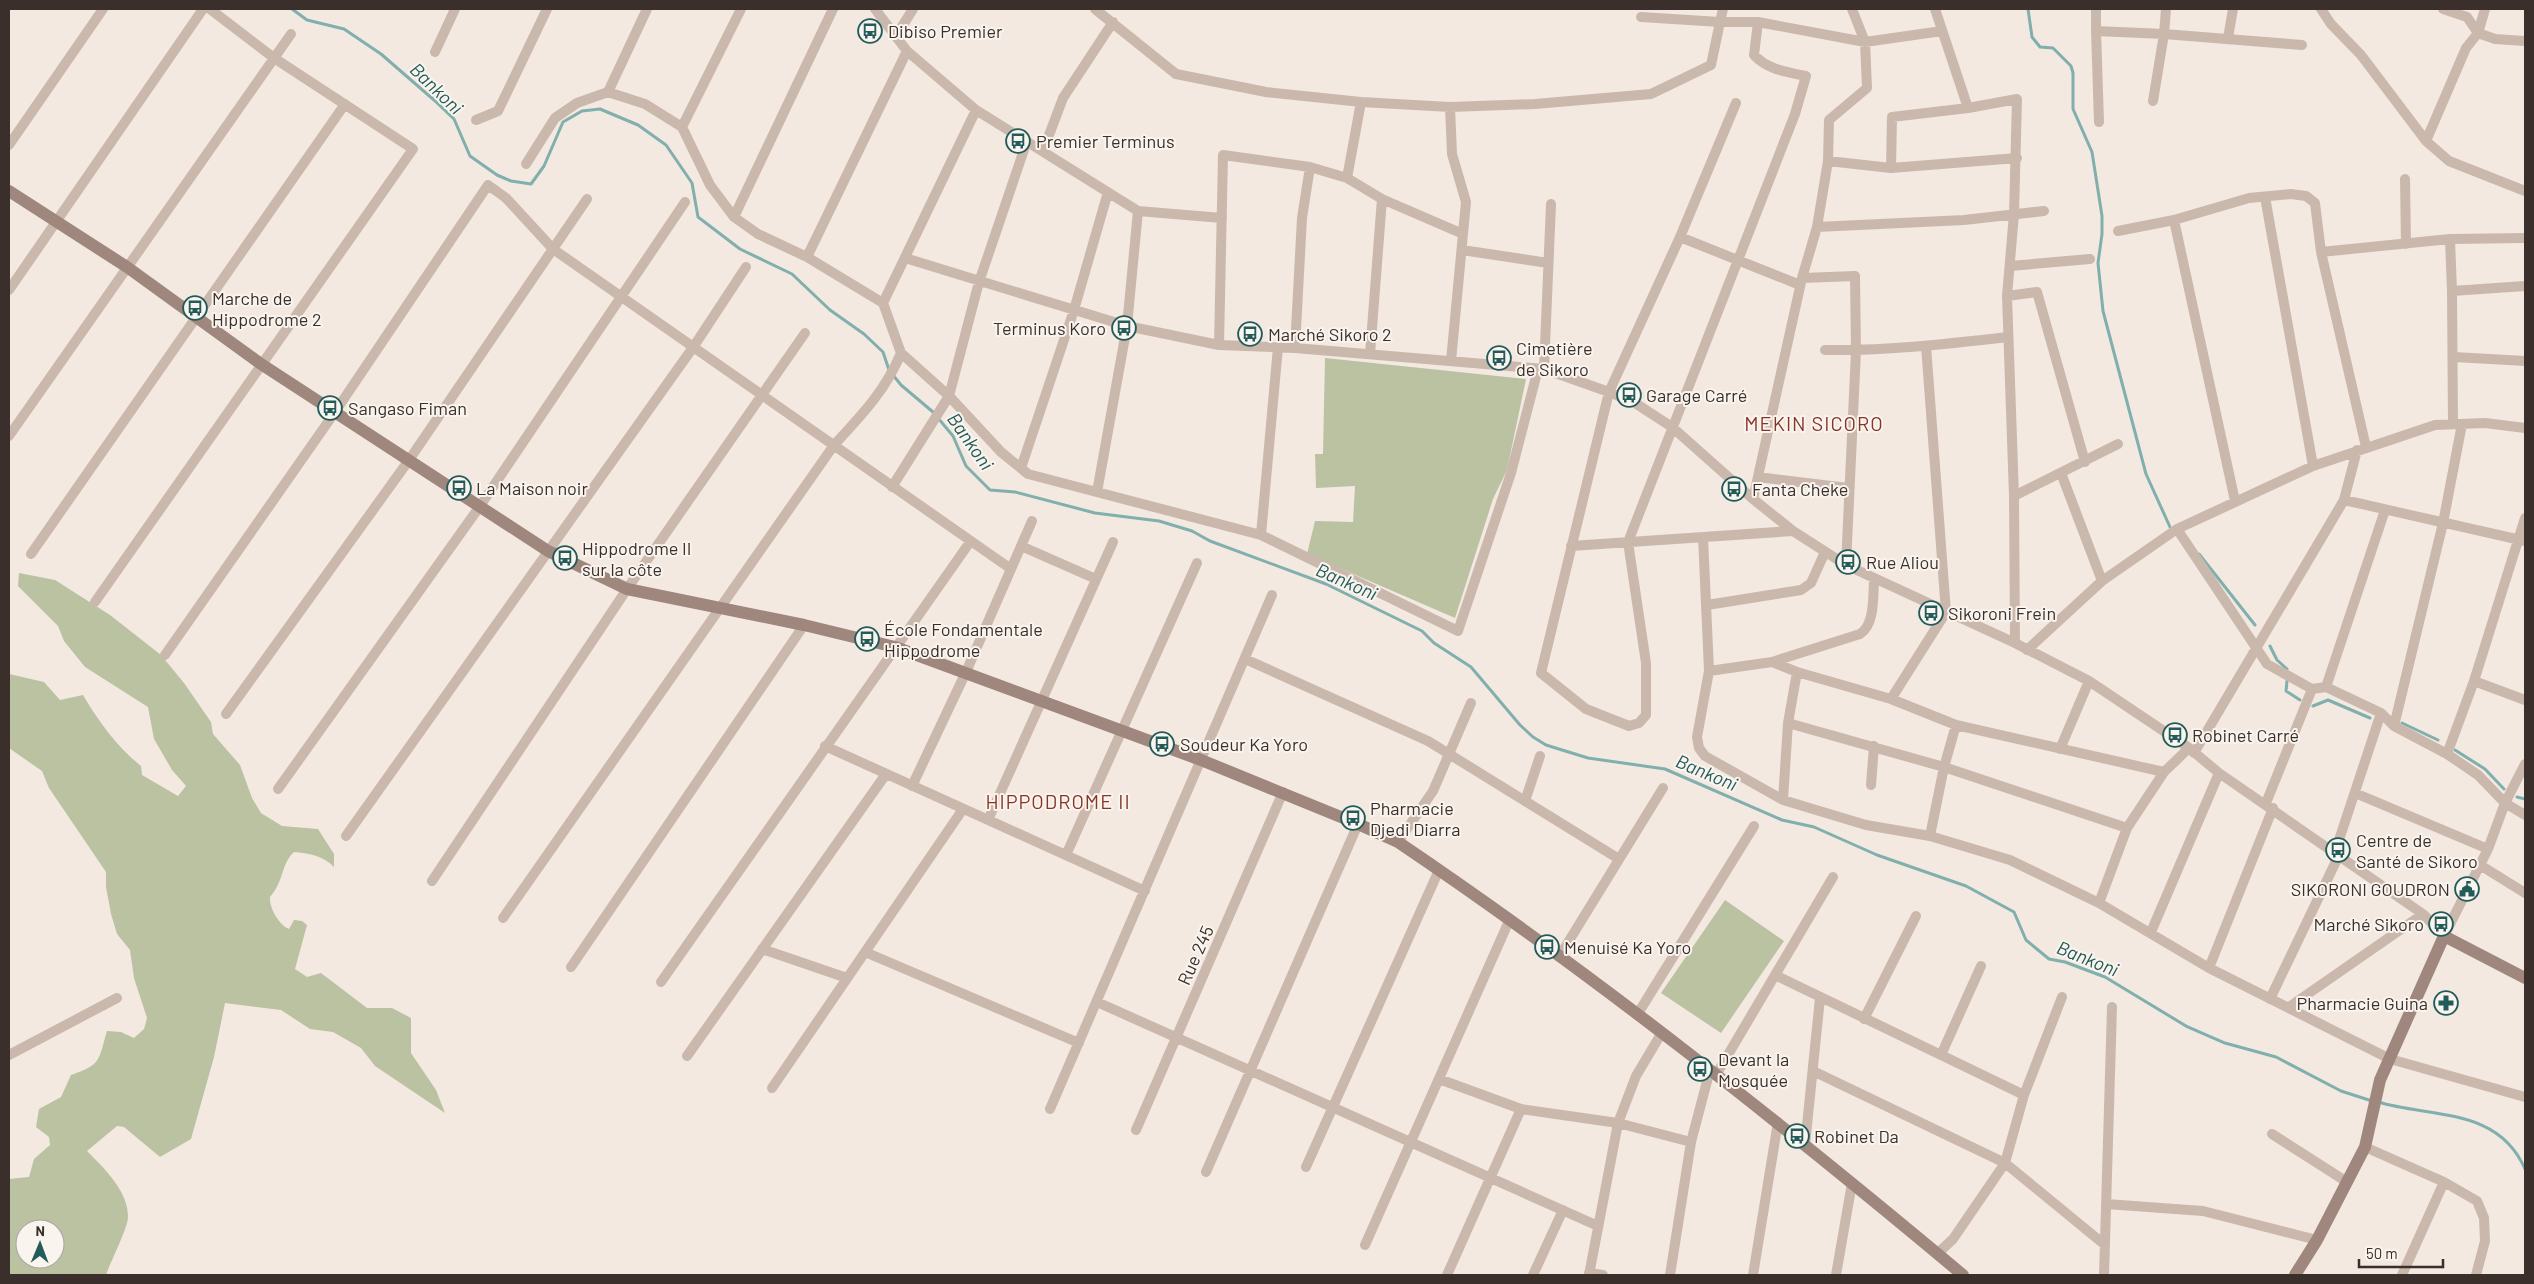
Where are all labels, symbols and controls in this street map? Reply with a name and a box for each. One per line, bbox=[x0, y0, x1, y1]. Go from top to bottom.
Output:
bus stop icon: Dibiso Premier bbox=[857, 18, 883, 44]
place label: Dibiso Premier bbox=[888, 20, 1003, 42]
water label: Bankoni bbox=[406, 57, 468, 119]
bus stop icon: Premier Terminus bbox=[1005, 128, 1031, 154]
place label: Premier Terminus bbox=[1036, 130, 1175, 152]
place label: Marche de Hippodrome 2 bbox=[212, 287, 322, 330]
bus stop icon: Marche de Hippodrome 2 bbox=[182, 295, 208, 321]
bus stop icon: Terminus Koro bbox=[1111, 315, 1137, 341]
place label: Terminus Koro bbox=[993, 317, 1106, 339]
bus stop icon: Marché Sikoro 2 bbox=[1237, 321, 1263, 347]
place label: Marché Sikoro 2 bbox=[1268, 323, 1392, 345]
place label: Cimetière de Sikoro bbox=[1516, 337, 1593, 380]
bus stop icon: Cimetière de Sikoro bbox=[1486, 345, 1512, 371]
bus stop icon: Garage Carré bbox=[1616, 382, 1642, 408]
place label: Garage Carré bbox=[1646, 384, 1747, 406]
bus stop icon: Sangaso Fiman bbox=[317, 395, 343, 421]
place label: Sangaso Fiman bbox=[348, 397, 467, 419]
water label: Bankoni bbox=[943, 408, 999, 474]
district label: MEKIN SICORO bbox=[1744, 411, 1884, 435]
bus stop icon: La Maison noir bbox=[446, 475, 472, 501]
bus stop icon: Fanta Cheke bbox=[1721, 476, 1747, 502]
place label: La Maison noir bbox=[476, 477, 588, 499]
place label: Fanta Cheke bbox=[1752, 478, 1848, 500]
place label: Hippodrome II sur la côte bbox=[582, 537, 691, 580]
bus stop icon: Hippodrome II sur la côte bbox=[552, 545, 578, 571]
bus stop icon: Rue Aliou bbox=[1835, 549, 1861, 575]
place label: Rue Aliou bbox=[1866, 551, 1939, 573]
water label: Bankoni bbox=[1313, 557, 1382, 605]
bus stop icon: Sikoroni Frein bbox=[1918, 600, 1944, 626]
place label: Sikoroni Frein bbox=[1948, 602, 2056, 624]
place label: École Fondamentale Hippodrome bbox=[884, 618, 1043, 661]
bus stop icon: École Fondamentale Hippodrome bbox=[854, 626, 880, 652]
bus stop icon: Robinet Carré bbox=[2162, 722, 2188, 748]
place label: Robinet Carré bbox=[2192, 724, 2299, 746]
bus stop icon: Soudeur Ka Yoro bbox=[1149, 731, 1175, 757]
place label: Soudeur Ka Yoro bbox=[1180, 733, 1308, 755]
water label: Bankoni bbox=[1673, 749, 1742, 795]
district label: HIPPODROME II bbox=[985, 789, 1131, 813]
place label: Pharmacie Djedi Diarra bbox=[1370, 797, 1460, 840]
bus stop icon: Pharmacie Djedi Diarra bbox=[1340, 805, 1366, 831]
place label: Centre de Santé de Sikoro bbox=[2356, 829, 2478, 872]
bus stop icon: Centre de Santé de Sikoro bbox=[2325, 837, 2351, 863]
public building icon: SIKORONI GOUDRON bbox=[2454, 876, 2480, 902]
place label: SIKORONI GOUDRON bbox=[2291, 878, 2450, 900]
bus stop icon: Marché Sikoro bbox=[2428, 911, 2454, 937]
place label: Marché Sikoro bbox=[2313, 913, 2424, 935]
street label: Rue 245 bbox=[1172, 922, 1218, 988]
bus stop icon: Menuisé Ka Yoro bbox=[1534, 934, 1560, 960]
water label: Bankoni bbox=[2054, 935, 2123, 981]
place label: Menuisé Ka Yoro bbox=[1564, 936, 1691, 958]
pharmacy icon: Pharmacie Guina bbox=[2433, 990, 2459, 1016]
place label: Pharmacie Guina bbox=[2296, 992, 2428, 1014]
place label: Devant la Mosquée bbox=[1718, 1048, 1789, 1091]
bus stop icon: Devant la Mosquée bbox=[1687, 1056, 1713, 1082]
bus stop icon: Robinet Da bbox=[1784, 1123, 1810, 1149]
place label: Robinet Da bbox=[1814, 1125, 1899, 1147]
north arrow bbox=[15, 1219, 65, 1269]
text: N bbox=[35, 1222, 45, 1239]
scale bar bbox=[2359, 1236, 2443, 1268]
text: 50 m bbox=[2366, 1244, 2398, 1262]

